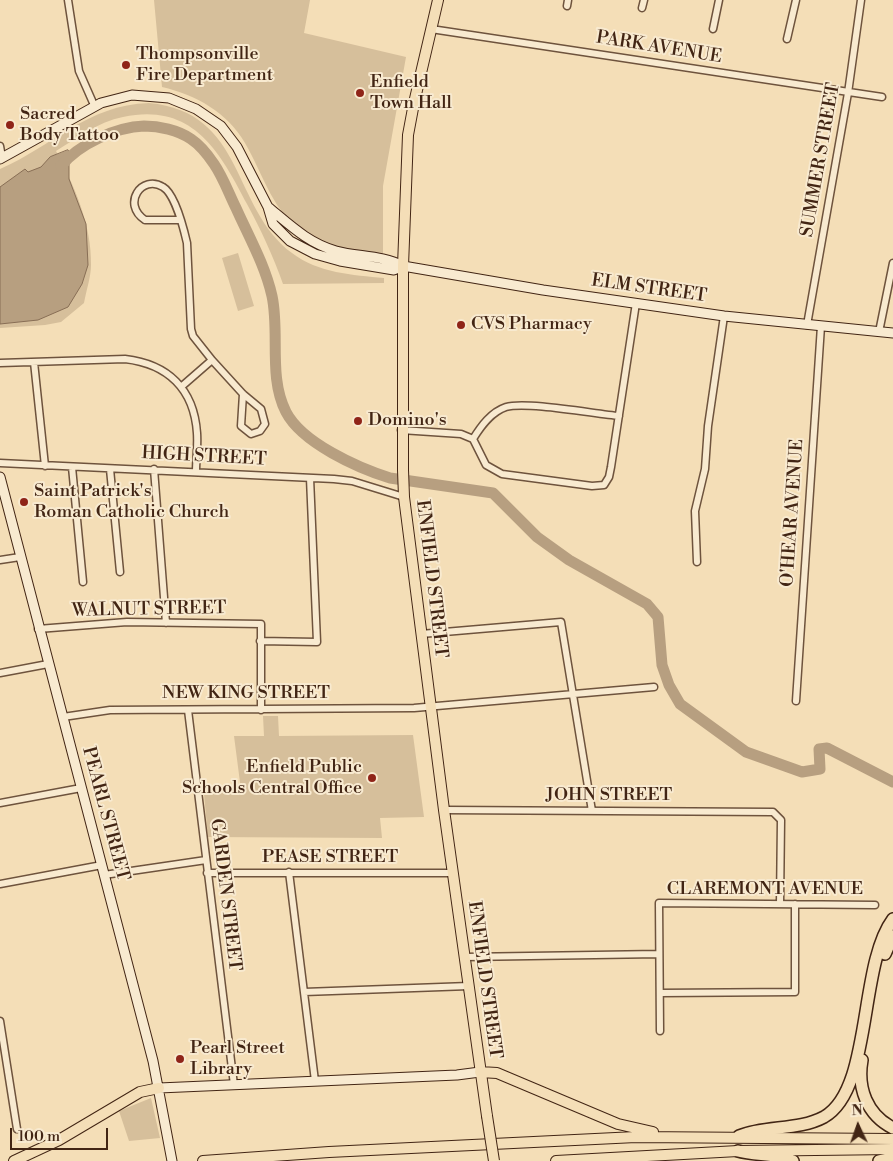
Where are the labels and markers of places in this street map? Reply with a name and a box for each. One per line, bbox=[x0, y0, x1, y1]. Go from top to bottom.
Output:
place label: Thompsonville Fire Department bbox=[136, 44, 273, 86]
marker: Thompsonville Fire Department bbox=[120, 59, 132, 71]
place label: Enfield Town Hall bbox=[370, 72, 452, 115]
marker: Enfield Town Hall bbox=[354, 87, 366, 99]
place label: Sacred Body Tattoo bbox=[20, 104, 119, 146]
marker: Sacred Body Tattoo bbox=[4, 119, 16, 131]
place label: CVS Pharmacy bbox=[471, 314, 592, 336]
marker: CVS Pharmacy bbox=[455, 319, 467, 331]
place label: Domino's bbox=[368, 410, 447, 432]
marker: Domino's bbox=[352, 415, 364, 427]
place label: Saint Patrick's Roman Catholic Church bbox=[34, 481, 229, 524]
marker: Saint Patrick's Roman Catholic Church bbox=[18, 496, 30, 508]
place label: Enfield Public Schools Central Office bbox=[182, 757, 362, 800]
marker: Enfield Public Schools Central Office bbox=[366, 772, 378, 784]
place label: Pearl Street Library bbox=[190, 1038, 285, 1080]
marker: Pearl Street Library bbox=[174, 1053, 186, 1065]

